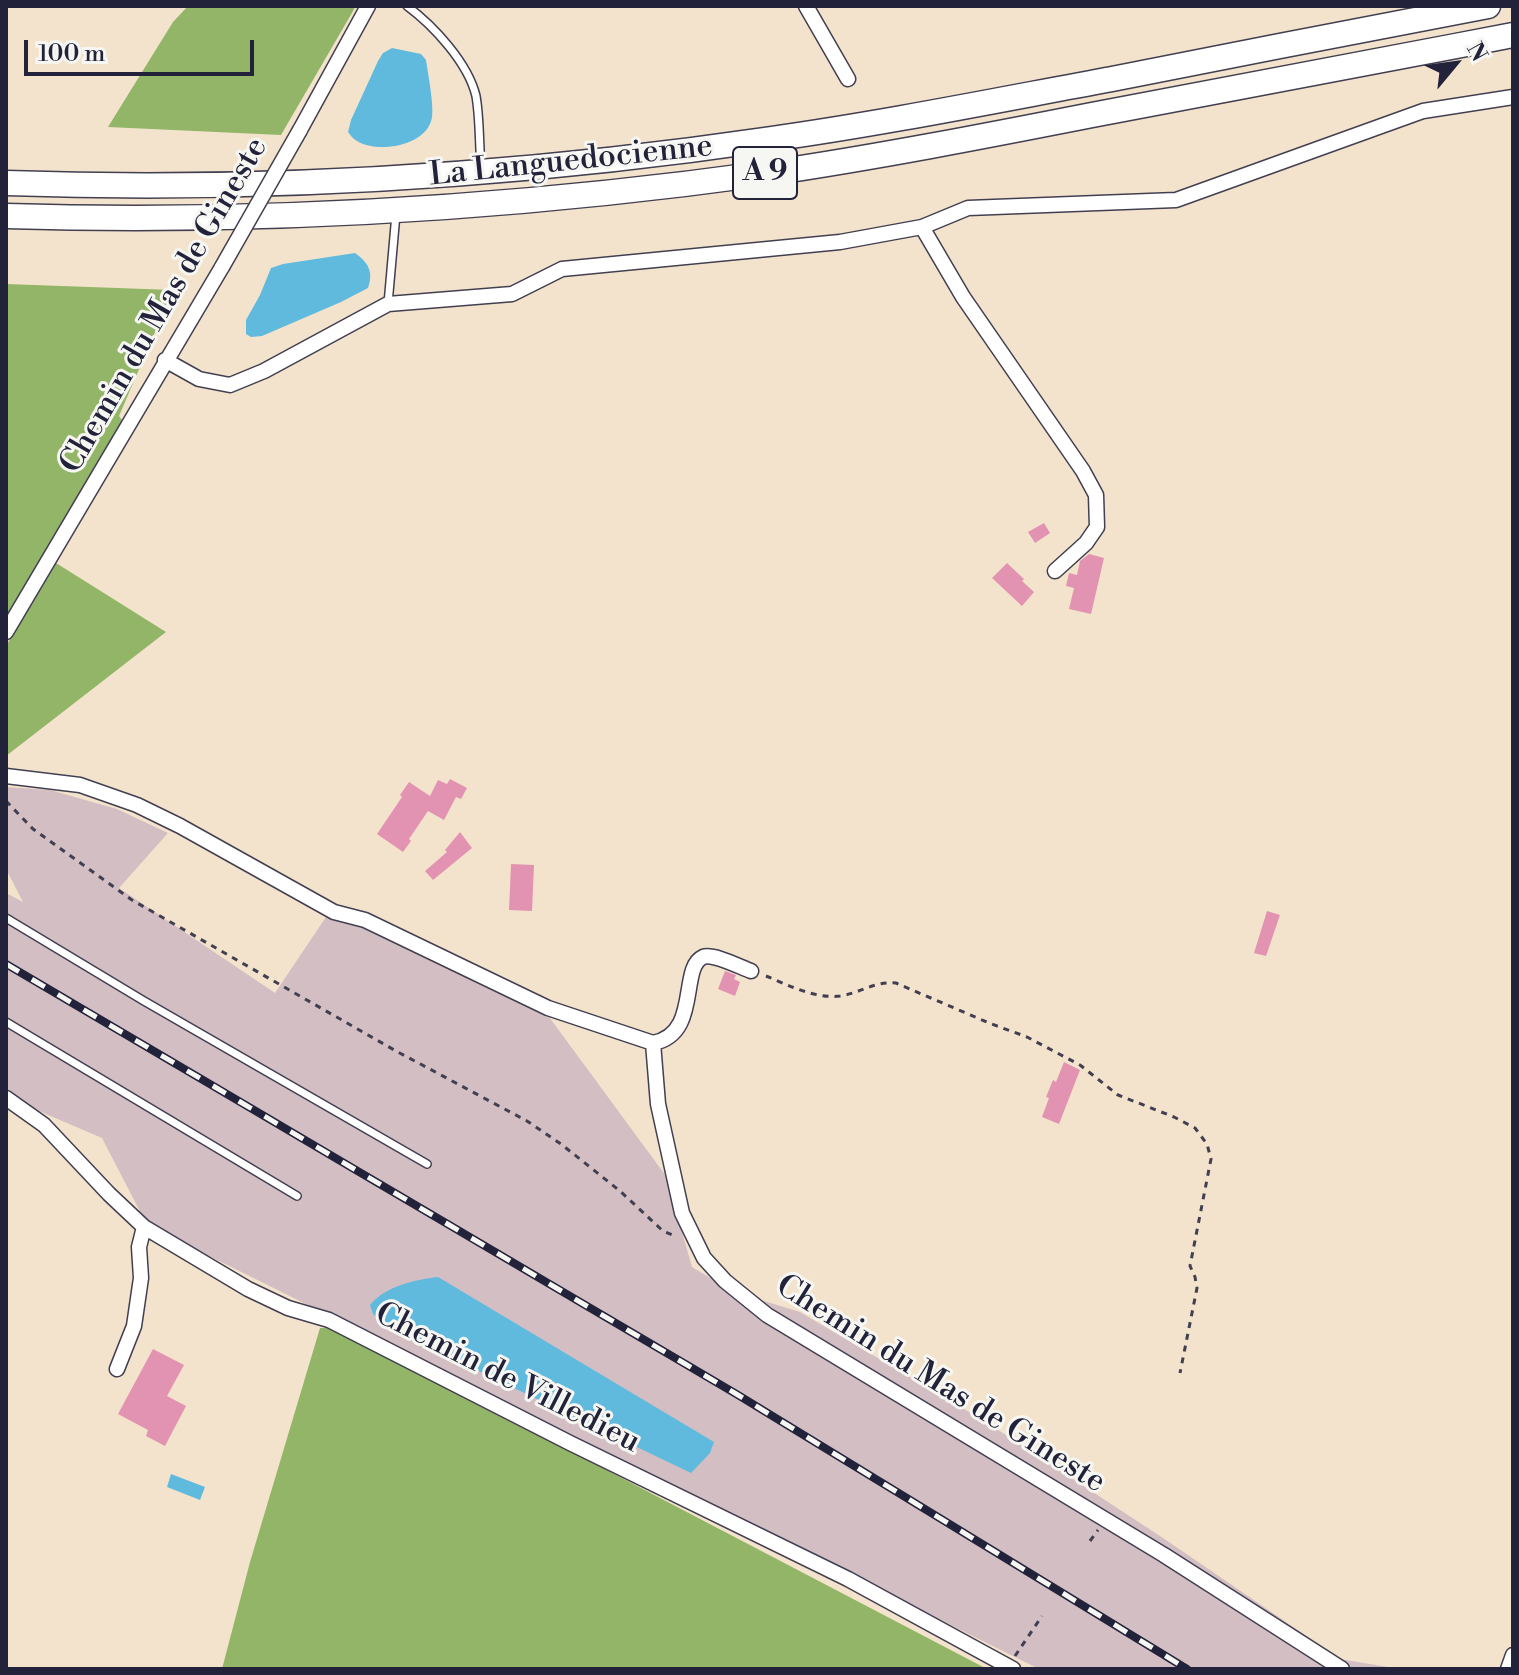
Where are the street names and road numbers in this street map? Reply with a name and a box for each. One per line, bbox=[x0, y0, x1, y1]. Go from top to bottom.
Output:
street label: La Languedocienne bbox=[427, 128, 715, 196]
street label: Chemin du Mas de Gineste bbox=[53, 131, 277, 481]
road number: A 9 bbox=[733, 147, 797, 199]
street label: Chemin du Mas de Gineste bbox=[768, 1268, 1112, 1502]
street label: Chemin de Villedieu bbox=[368, 1296, 646, 1462]

